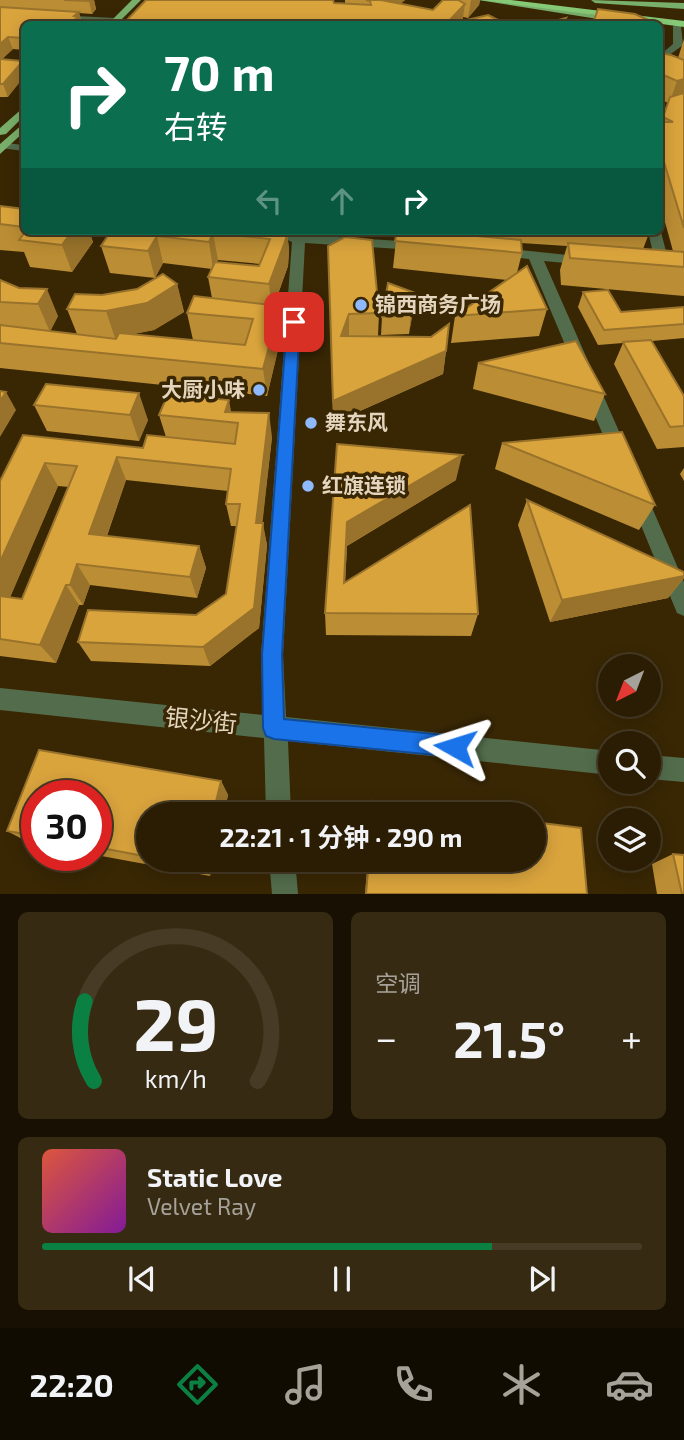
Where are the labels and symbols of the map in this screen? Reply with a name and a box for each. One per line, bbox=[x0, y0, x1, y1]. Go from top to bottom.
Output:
place label: 锦西商务广场 bbox=[375, 291, 501, 316]
pin bbox=[264, 292, 324, 352]
marker: 锦西商务广场 bbox=[353, 297, 369, 313]
place label: 大厨小味 bbox=[161, 376, 245, 401]
marker: 大厨小味 bbox=[251, 382, 267, 398]
place label: 舞东风 bbox=[325, 409, 388, 434]
marker: 舞东风 bbox=[303, 415, 319, 431]
place label: 红旗连锁 bbox=[322, 472, 406, 497]
marker: 红旗连锁 bbox=[300, 478, 316, 494]
north arrow bbox=[598, 654, 662, 718]
street label: 银沙街 bbox=[164, 701, 238, 738]
position arrow bbox=[418, 710, 492, 784]
speed limit sign: 30 bbox=[21, 780, 112, 871]

